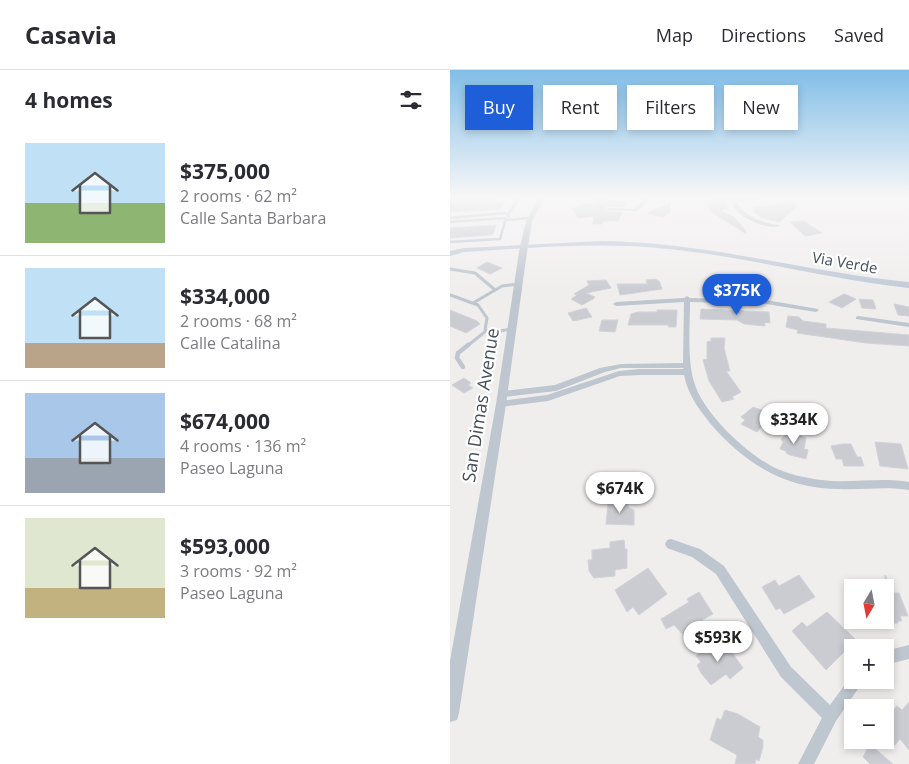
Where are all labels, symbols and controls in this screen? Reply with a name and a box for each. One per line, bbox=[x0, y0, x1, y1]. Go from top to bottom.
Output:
text: Casavia bbox=[25, 18, 117, 51]
text: Map bbox=[656, 23, 693, 47]
text: Directions bbox=[721, 23, 806, 47]
text: Saved bbox=[834, 23, 884, 47]
chip: Buy bbox=[465, 85, 533, 130]
chip: Rent bbox=[543, 85, 617, 130]
chip: Filters bbox=[627, 85, 714, 130]
chip: New bbox=[724, 85, 798, 130]
text: 4 homes bbox=[25, 86, 113, 114]
icon: filters bbox=[397, 86, 425, 114]
text: $375,000 bbox=[180, 157, 270, 185]
icon: home bbox=[65, 163, 125, 223]
text: 2 rooms · 62 m² bbox=[180, 185, 297, 207]
text: Calle Santa Barbara bbox=[180, 207, 326, 229]
street label: Via Verde bbox=[811, 246, 879, 278]
pin: $375K bbox=[702, 274, 772, 316]
text: $375K bbox=[713, 279, 761, 301]
text: $334,000 bbox=[180, 282, 270, 310]
icon: home bbox=[65, 288, 125, 348]
text: 2 rooms · 68 m² bbox=[180, 310, 297, 332]
street label: San Dimas Avenue bbox=[456, 326, 504, 484]
text: Calle Catalina bbox=[180, 332, 281, 354]
pin: $334K bbox=[759, 402, 829, 445]
text: $674,000 bbox=[180, 407, 270, 435]
text: $334K bbox=[770, 408, 818, 430]
icon: home bbox=[65, 413, 125, 473]
text: 4 rooms · 136 m² bbox=[180, 435, 306, 457]
text: Paseo Laguna bbox=[180, 457, 283, 479]
pin: $674K bbox=[585, 472, 655, 514]
text: $674K bbox=[596, 477, 644, 499]
text: $593,000 bbox=[180, 532, 270, 560]
icon: home bbox=[65, 538, 125, 598]
text: 3 rooms · 92 m² bbox=[180, 560, 297, 582]
north arrow bbox=[844, 579, 894, 629]
map controls bbox=[844, 579, 894, 749]
text: Paseo Laguna bbox=[180, 582, 283, 604]
pin: $593K bbox=[683, 620, 753, 663]
text: $593K bbox=[694, 626, 742, 648]
button: + bbox=[844, 639, 894, 689]
button: − bbox=[844, 699, 894, 749]

